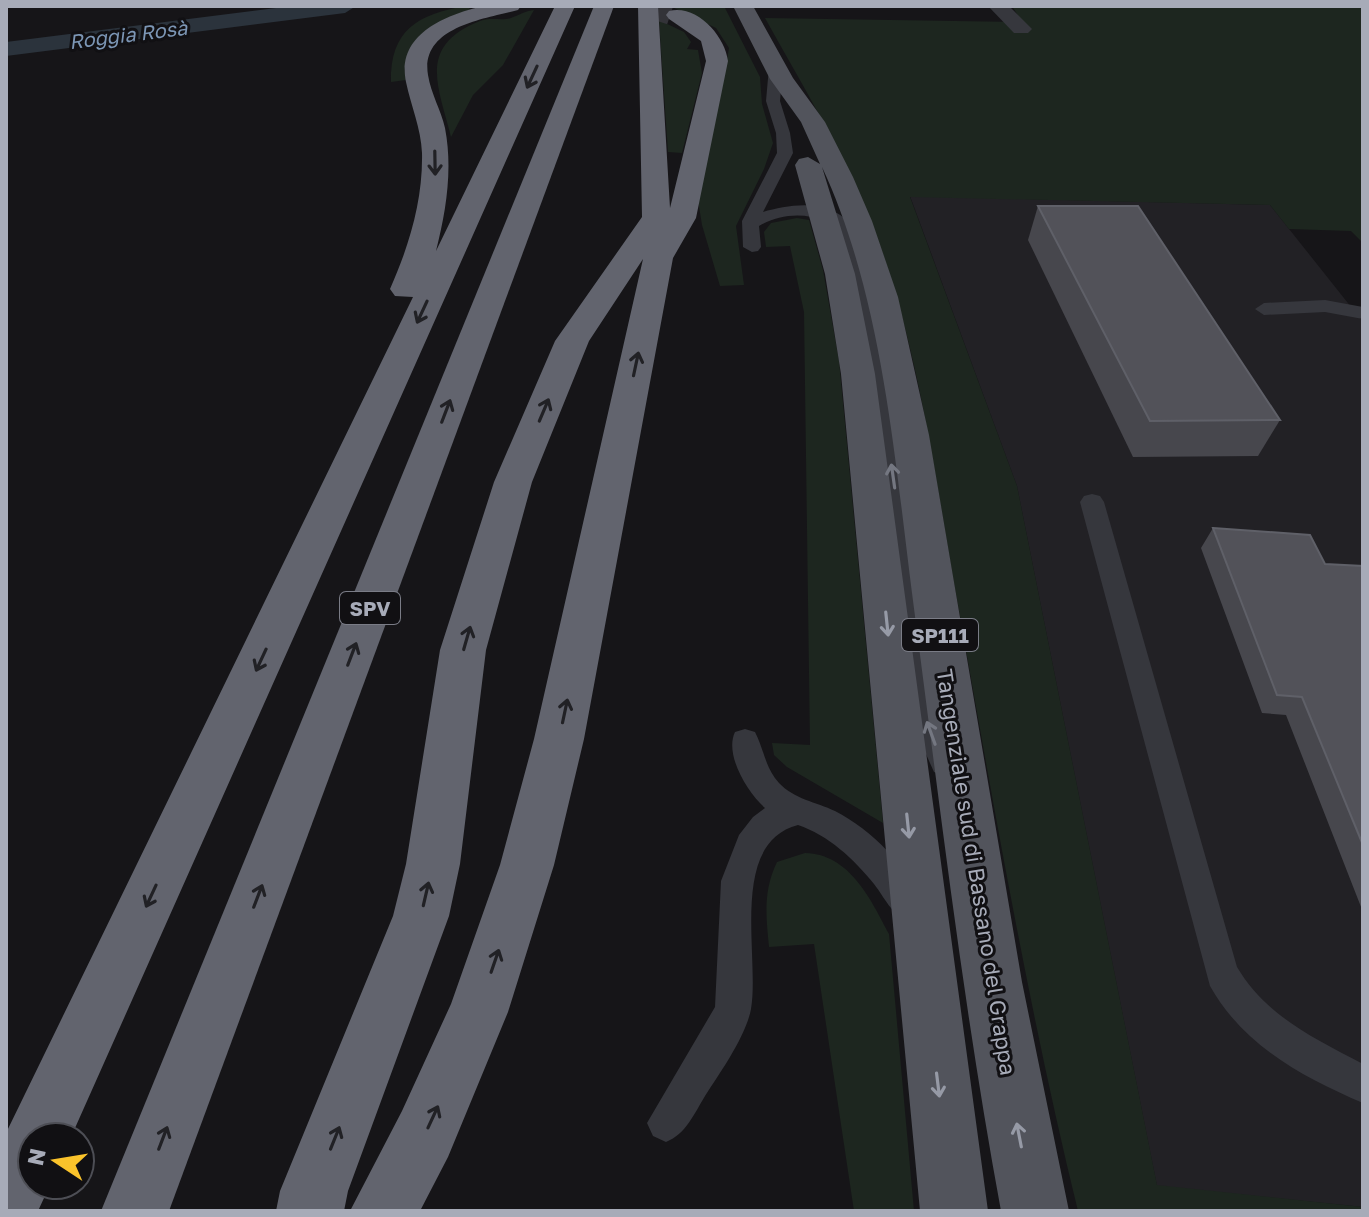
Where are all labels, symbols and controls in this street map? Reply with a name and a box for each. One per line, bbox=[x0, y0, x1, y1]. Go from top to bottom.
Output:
water label: Roggia Rosà bbox=[67, 15, 189, 54]
one-way arrow bbox=[524, 64, 539, 88]
one-way arrow bbox=[427, 149, 443, 176]
one-way arrow bbox=[414, 300, 429, 324]
one-way arrow bbox=[629, 352, 644, 377]
one-way arrow bbox=[537, 398, 552, 423]
one-way arrow bbox=[440, 400, 454, 424]
one-way arrow bbox=[885, 464, 900, 489]
road number: SPV bbox=[340, 592, 400, 624]
one-way arrow bbox=[879, 610, 894, 637]
road number: SP111 bbox=[902, 619, 978, 651]
one-way arrow bbox=[460, 625, 475, 651]
one-way arrow bbox=[346, 642, 360, 667]
one-way arrow bbox=[252, 648, 267, 672]
street label: Tangenziale sud di Bassano del Grappa bbox=[932, 667, 1022, 1077]
one-way arrow bbox=[558, 699, 573, 725]
one-way arrow bbox=[922, 721, 937, 746]
one-way arrow bbox=[901, 812, 916, 839]
one-way arrow bbox=[420, 882, 435, 908]
one-way arrow bbox=[143, 884, 158, 908]
one-way arrow bbox=[252, 884, 266, 909]
one-way arrow bbox=[489, 949, 504, 974]
one-way arrow bbox=[931, 1071, 946, 1098]
one-way arrow bbox=[426, 1105, 441, 1129]
north arrow bbox=[16, 1121, 96, 1201]
one-way arrow bbox=[1011, 1122, 1026, 1148]
one-way arrow bbox=[157, 1126, 171, 1151]
one-way arrow bbox=[329, 1126, 344, 1151]
text: N bbox=[21, 1146, 51, 1168]

